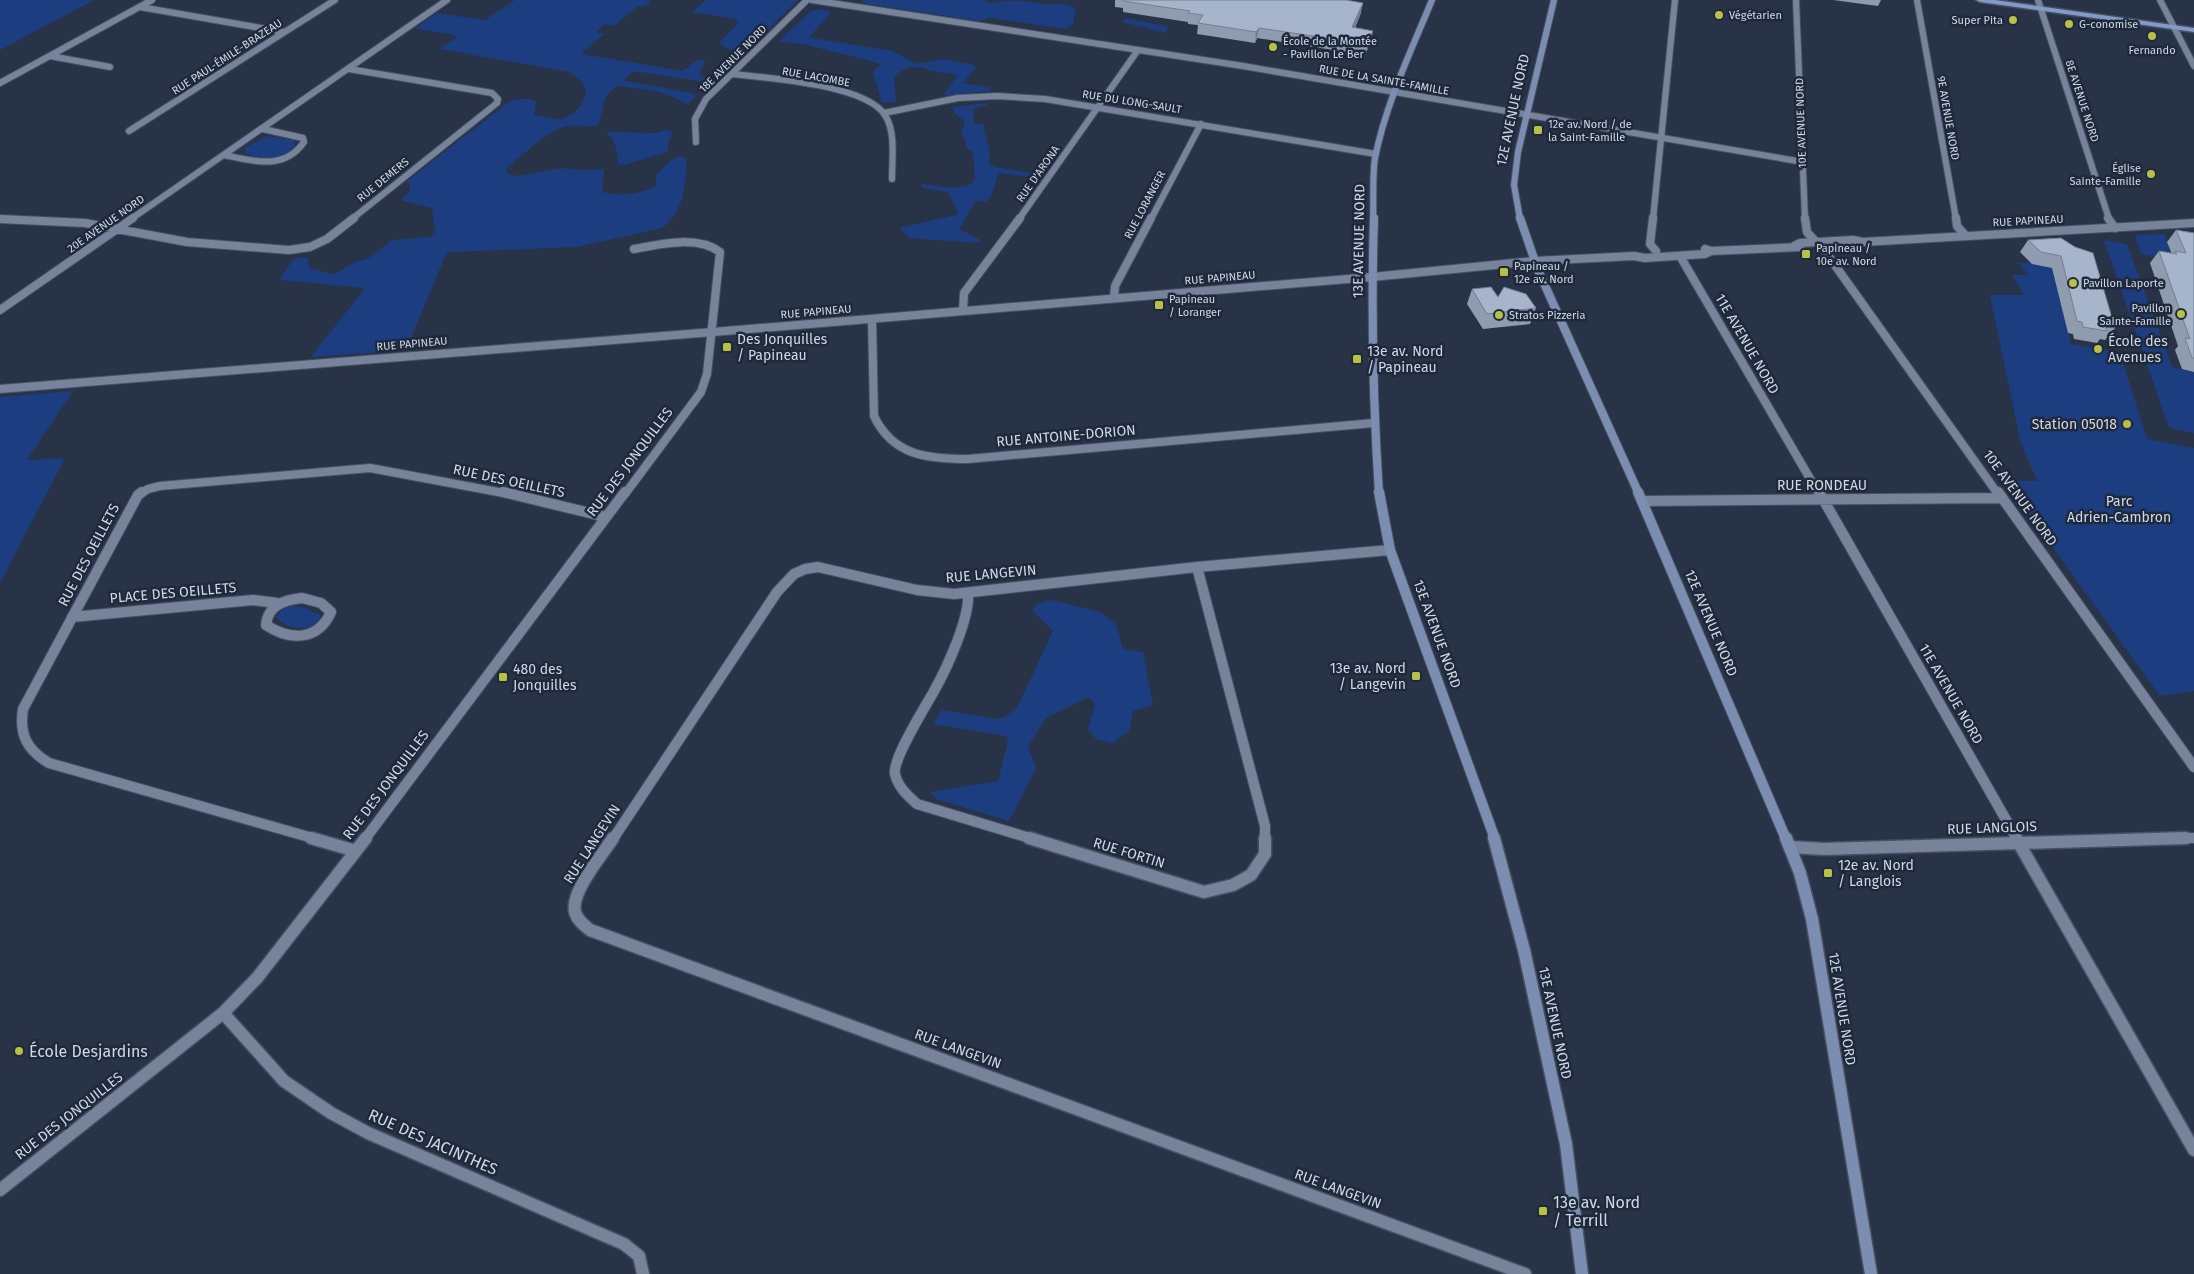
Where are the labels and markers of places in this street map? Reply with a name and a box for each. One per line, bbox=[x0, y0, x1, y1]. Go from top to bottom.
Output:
marker: Végétarien bbox=[1713, 9, 1725, 21]
place label: Végétarien bbox=[1729, 9, 1782, 22]
place label: Super Pita bbox=[1952, 14, 2003, 27]
marker: Super Pita bbox=[2007, 14, 2019, 26]
marker: G-conomise bbox=[2063, 18, 2075, 30]
place label: G-conomise bbox=[2079, 18, 2138, 31]
marker: Fernando bbox=[2146, 30, 2158, 42]
place label: École de la Montée - Pavillon Le Ber bbox=[1283, 34, 1377, 61]
marker: École de la Montée - Pavillon Le Ber bbox=[1267, 41, 1279, 53]
place label: Fernando bbox=[2128, 44, 2176, 57]
place label: 12e av. Nord / de la Saint-Famille bbox=[1548, 118, 1632, 144]
marker: 12e av. Nord / de la Saint-Famille bbox=[1532, 124, 1544, 136]
place label: Église Sainte-Famille bbox=[2070, 161, 2141, 188]
marker: Église Sainte-Famille bbox=[2145, 168, 2157, 180]
place label: Papineau / 10e av. Nord bbox=[1816, 242, 1877, 268]
marker: Papineau / 10e av. Nord bbox=[1800, 248, 1812, 260]
place label: Papineau / 12e av. Nord bbox=[1514, 260, 1574, 286]
marker: Papineau / 12e av. Nord bbox=[1498, 266, 1510, 278]
marker: Pavillon Laporte bbox=[2067, 277, 2079, 289]
place label: Pavillon Laporte bbox=[2083, 277, 2164, 290]
place label: Papineau / Loranger bbox=[1169, 293, 1222, 319]
marker: Papineau / Loranger bbox=[1153, 299, 1165, 311]
place label: Pavillon Sainte-Famille bbox=[2100, 302, 2171, 328]
marker: Pavillon Sainte-Famille bbox=[2175, 308, 2187, 320]
marker: Stratos Pizzeria bbox=[1493, 309, 1505, 321]
place label: Stratos Pizzeria bbox=[1509, 309, 1585, 322]
place label: Des Jonquilles / Papineau bbox=[737, 331, 828, 364]
place label: École des Avenues bbox=[2108, 332, 2168, 366]
marker: Des Jonquilles / Papineau bbox=[721, 341, 733, 353]
place label: 13e av. Nord / Papineau bbox=[1367, 343, 1443, 376]
marker: École des Avenues bbox=[2092, 343, 2104, 355]
marker: 13e av. Nord / Papineau bbox=[1351, 353, 1363, 365]
place label: Station 05018 bbox=[2032, 416, 2117, 433]
marker: Station 05018 bbox=[2121, 418, 2133, 430]
place label: 13e av. Nord / Langevin bbox=[1330, 660, 1406, 693]
place label: 480 des Jonquilles bbox=[513, 661, 577, 694]
marker: 13e av. Nord / Langevin bbox=[1410, 670, 1422, 682]
marker: 480 des Jonquilles bbox=[497, 671, 509, 683]
place label: 12e av. Nord / Langlois bbox=[1838, 857, 1914, 890]
marker: 12e av. Nord / Langlois bbox=[1822, 867, 1834, 879]
place label: École Desjardins bbox=[29, 1041, 148, 1061]
marker: École Desjardins bbox=[13, 1045, 25, 1057]
place label: 13e av. Nord / Terrill bbox=[1553, 1193, 1640, 1230]
marker: 13e av. Nord / Terrill bbox=[1537, 1205, 1549, 1217]

